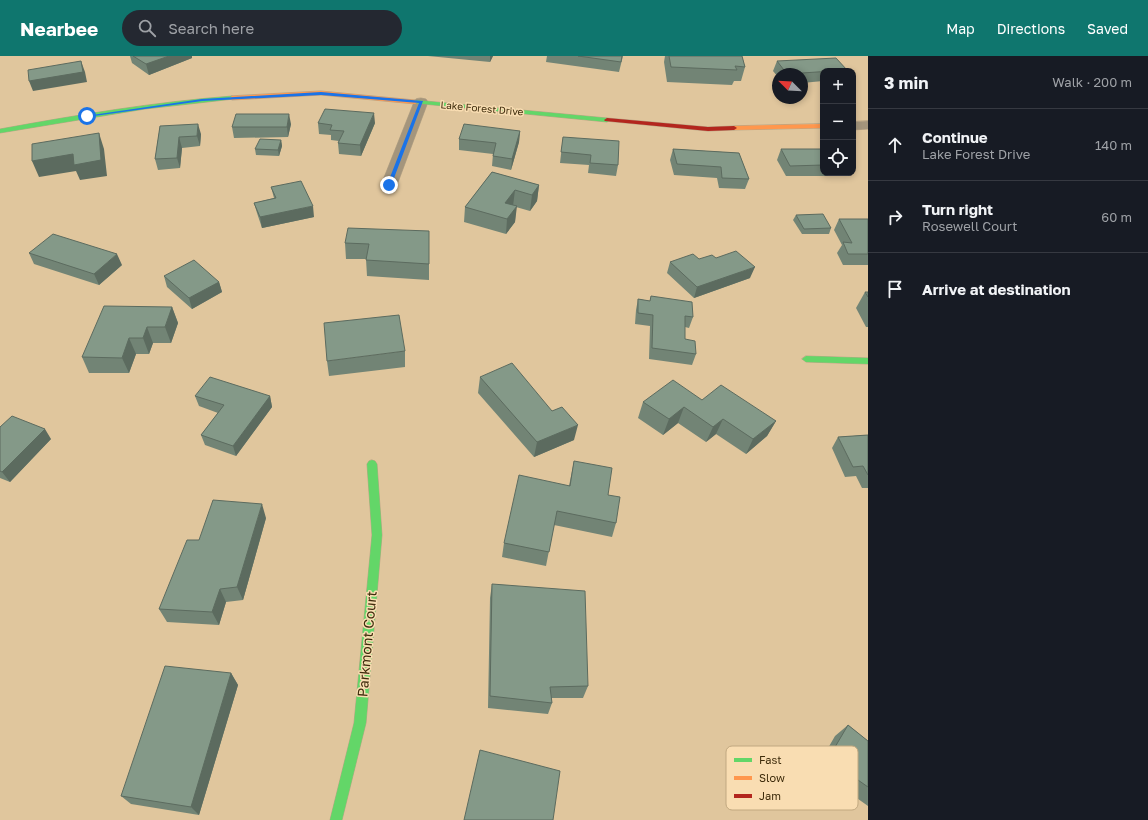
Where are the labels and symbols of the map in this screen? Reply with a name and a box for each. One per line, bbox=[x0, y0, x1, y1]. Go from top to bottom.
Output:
north arrow bbox=[772, 68, 808, 104]
street label: Lake Forest Drive bbox=[440, 98, 524, 118]
route start bbox=[78, 107, 96, 125]
route end bbox=[380, 176, 398, 194]
street label: Parkmont Court bbox=[353, 590, 380, 698]
legend bbox=[726, 746, 858, 810]
text: Fast bbox=[759, 753, 782, 766]
text: Slow bbox=[759, 771, 785, 784]
text: Jam bbox=[759, 789, 781, 802]

